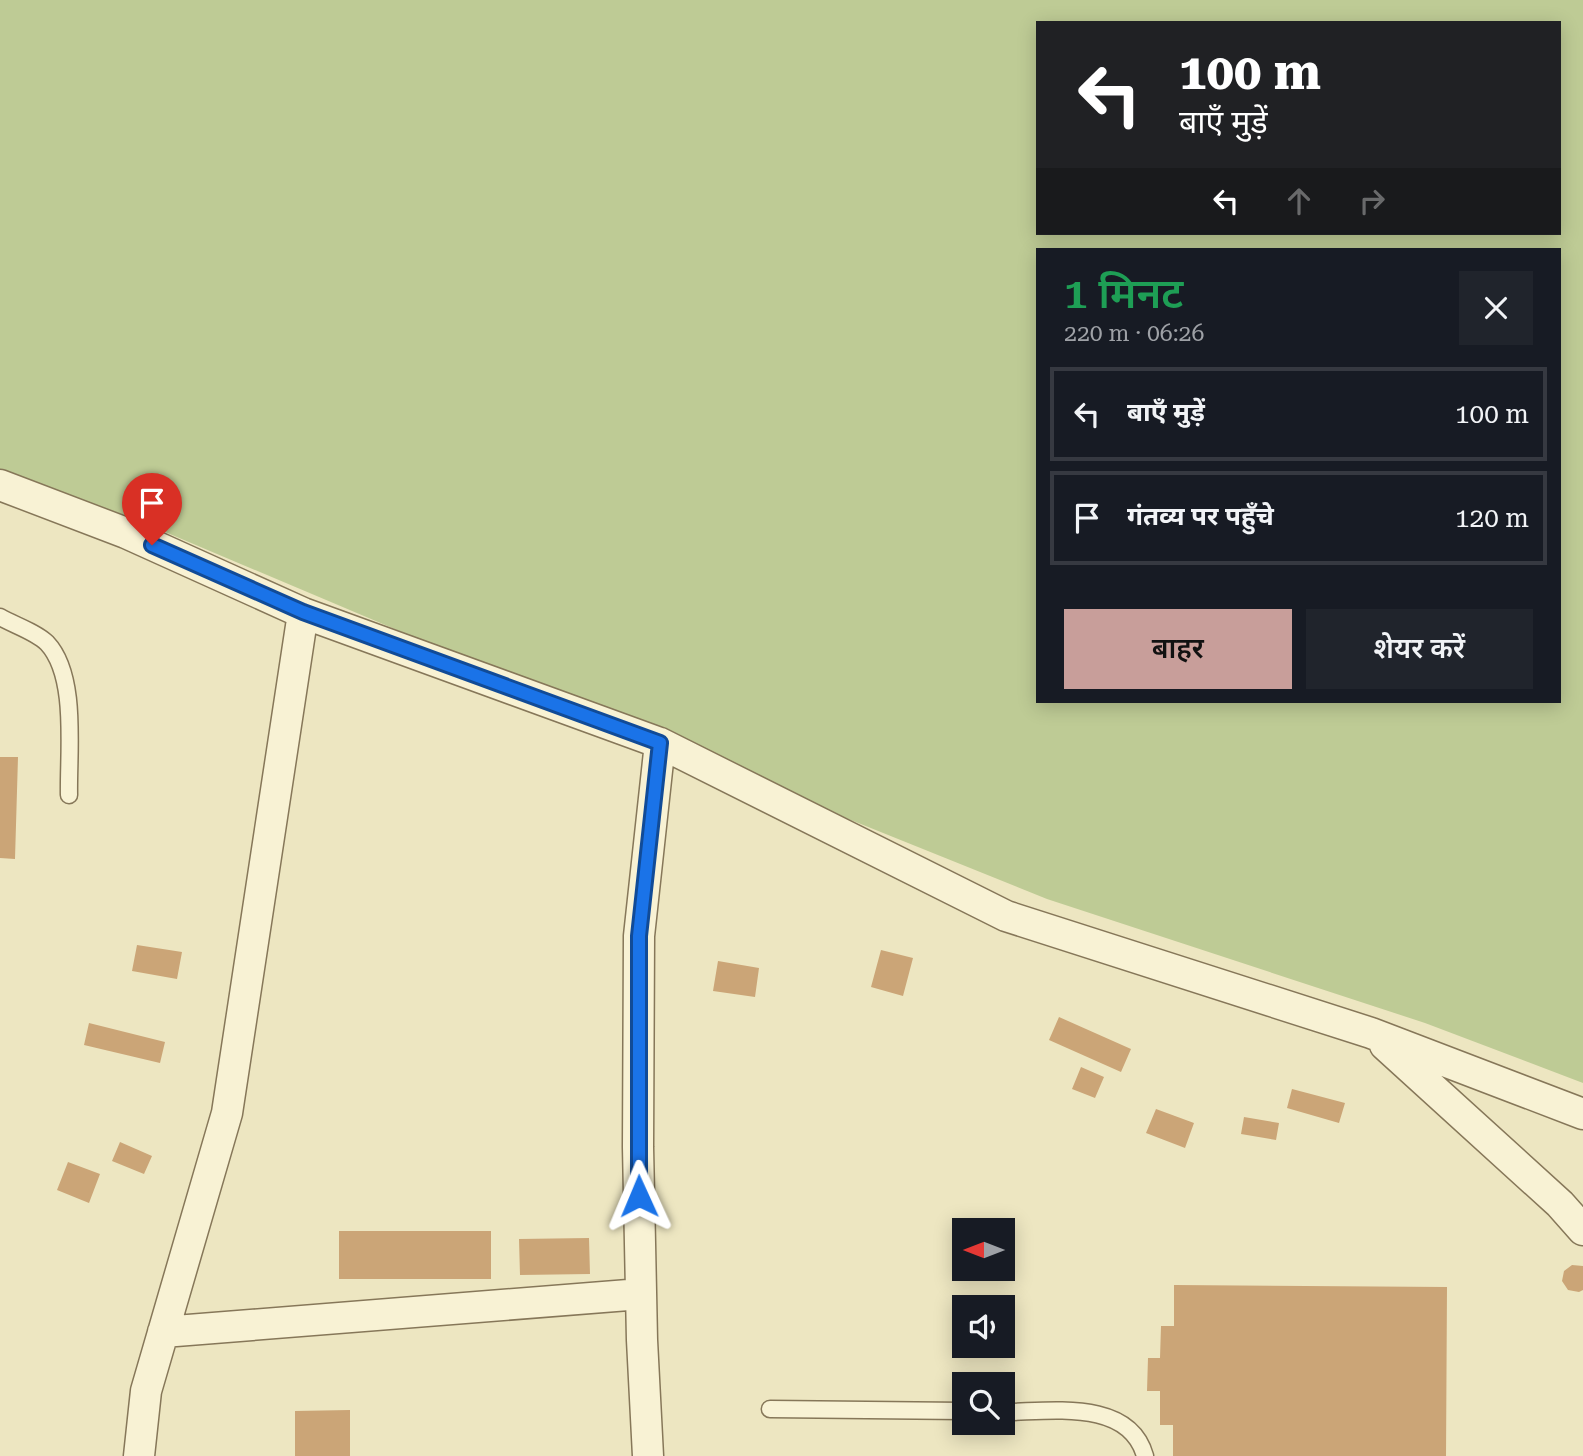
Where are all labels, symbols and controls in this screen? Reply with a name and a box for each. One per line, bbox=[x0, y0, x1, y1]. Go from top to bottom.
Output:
text: 100 m bbox=[1179, 44, 1321, 101]
icon: left bbox=[1064, 49, 1155, 140]
text: बाएँ मुड़ें bbox=[1179, 103, 1268, 141]
icon: left bbox=[1207, 182, 1245, 220]
icon: ahead bbox=[1280, 182, 1318, 220]
icon: right bbox=[1353, 182, 1391, 220]
text: 1 मिनट bbox=[1064, 269, 1183, 318]
button: close bbox=[1459, 271, 1533, 345]
text: 220 m · 06:26 bbox=[1064, 320, 1204, 347]
icon: left bbox=[1068, 395, 1106, 433]
text: बाएँ मुड़ें bbox=[1127, 397, 1205, 427]
text: 100 m bbox=[1455, 399, 1529, 429]
pin bbox=[122, 473, 182, 545]
icon: arrive bbox=[133, 484, 171, 522]
icon: arrive bbox=[1068, 499, 1106, 537]
text: गंतव्य पर पहुँचे bbox=[1127, 501, 1274, 531]
text: 120 m bbox=[1455, 503, 1529, 533]
button: बाहर bbox=[1064, 609, 1292, 689]
button: शेयर करें bbox=[1306, 609, 1533, 689]
position arrow bbox=[602, 1159, 676, 1233]
north arrow bbox=[952, 1218, 1015, 1281]
map controls bbox=[952, 1218, 1015, 1435]
button: sound bbox=[952, 1295, 1015, 1358]
button: search bbox=[952, 1372, 1015, 1435]

